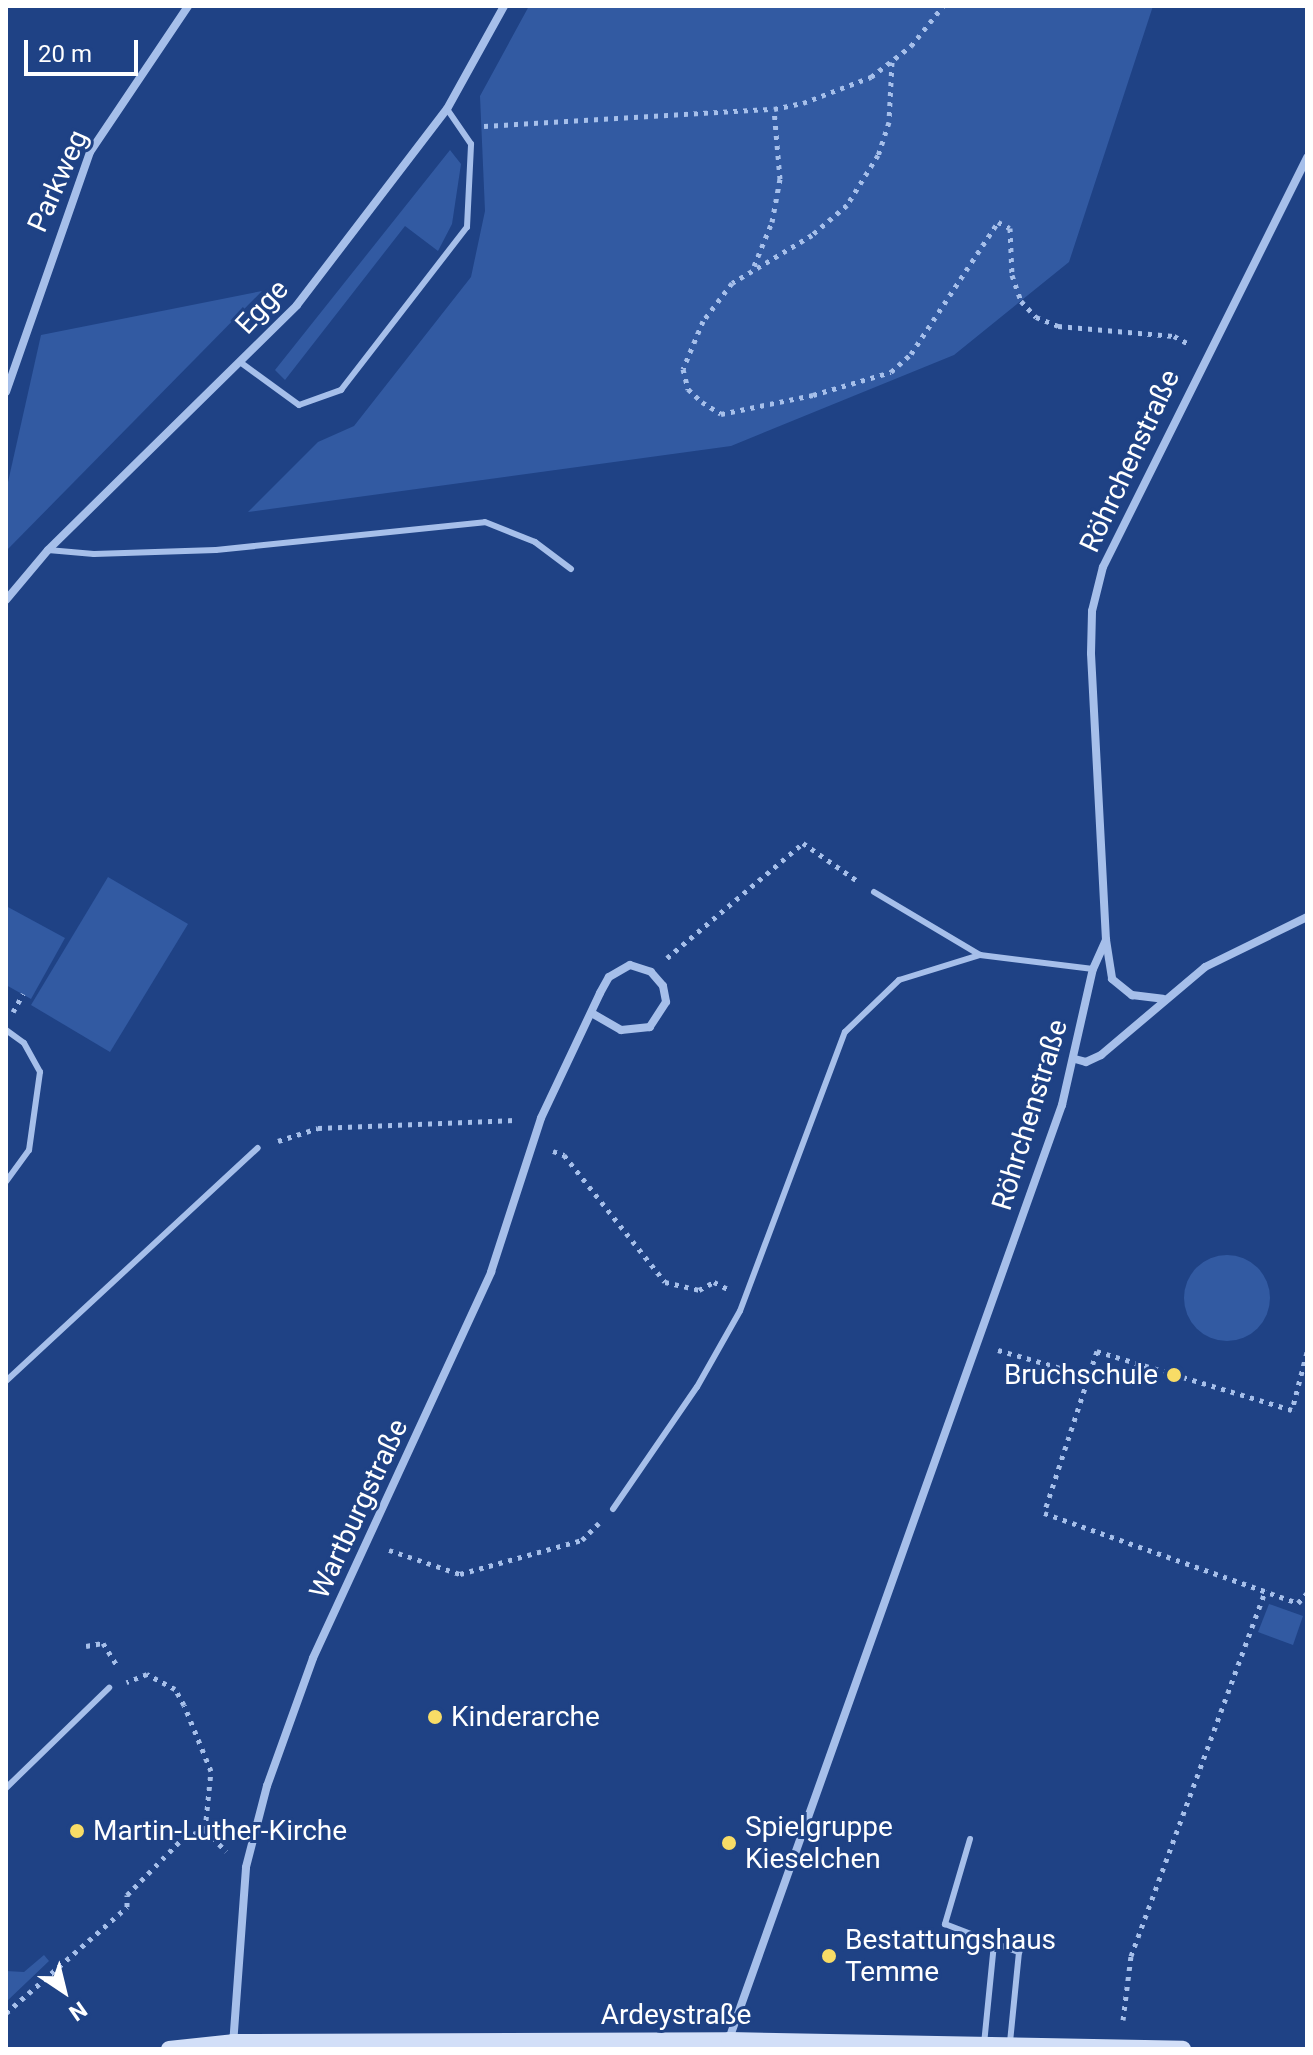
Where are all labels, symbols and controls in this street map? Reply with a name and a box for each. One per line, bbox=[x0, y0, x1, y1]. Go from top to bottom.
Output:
scale bar bbox=[28, 24, 142, 74]
text: 20 m bbox=[38, 40, 92, 68]
street label: Parkweg bbox=[21, 125, 95, 237]
street label: Egge bbox=[229, 273, 295, 341]
street label: Röhrchenstraße bbox=[1073, 364, 1187, 558]
street label: Röhrchenstraße bbox=[985, 1016, 1075, 1214]
place label: Bruchschule bbox=[1004, 1358, 1158, 1392]
marker: Bruchschule bbox=[1165, 1366, 1183, 1384]
street label: Wartburgstraße bbox=[303, 1414, 415, 1604]
place label: Kinderarche bbox=[451, 1700, 600, 1734]
marker: Kinderarche bbox=[426, 1708, 444, 1726]
place label: Spielgruppe Kieselchen bbox=[745, 1810, 893, 1876]
place label: Martin-Luther-Kirche bbox=[93, 1814, 347, 1848]
marker: Martin-Luther-Kirche bbox=[68, 1822, 86, 1840]
marker: Spielgruppe Kieselchen bbox=[720, 1834, 738, 1852]
place label: Bestattungshaus Temme bbox=[845, 1923, 1056, 1989]
marker: Bestattungshaus Temme bbox=[820, 1947, 838, 1965]
north arrow bbox=[24, 1951, 104, 2031]
text: N bbox=[65, 1996, 92, 2026]
street label: Ardeystraße bbox=[601, 1998, 751, 2032]

